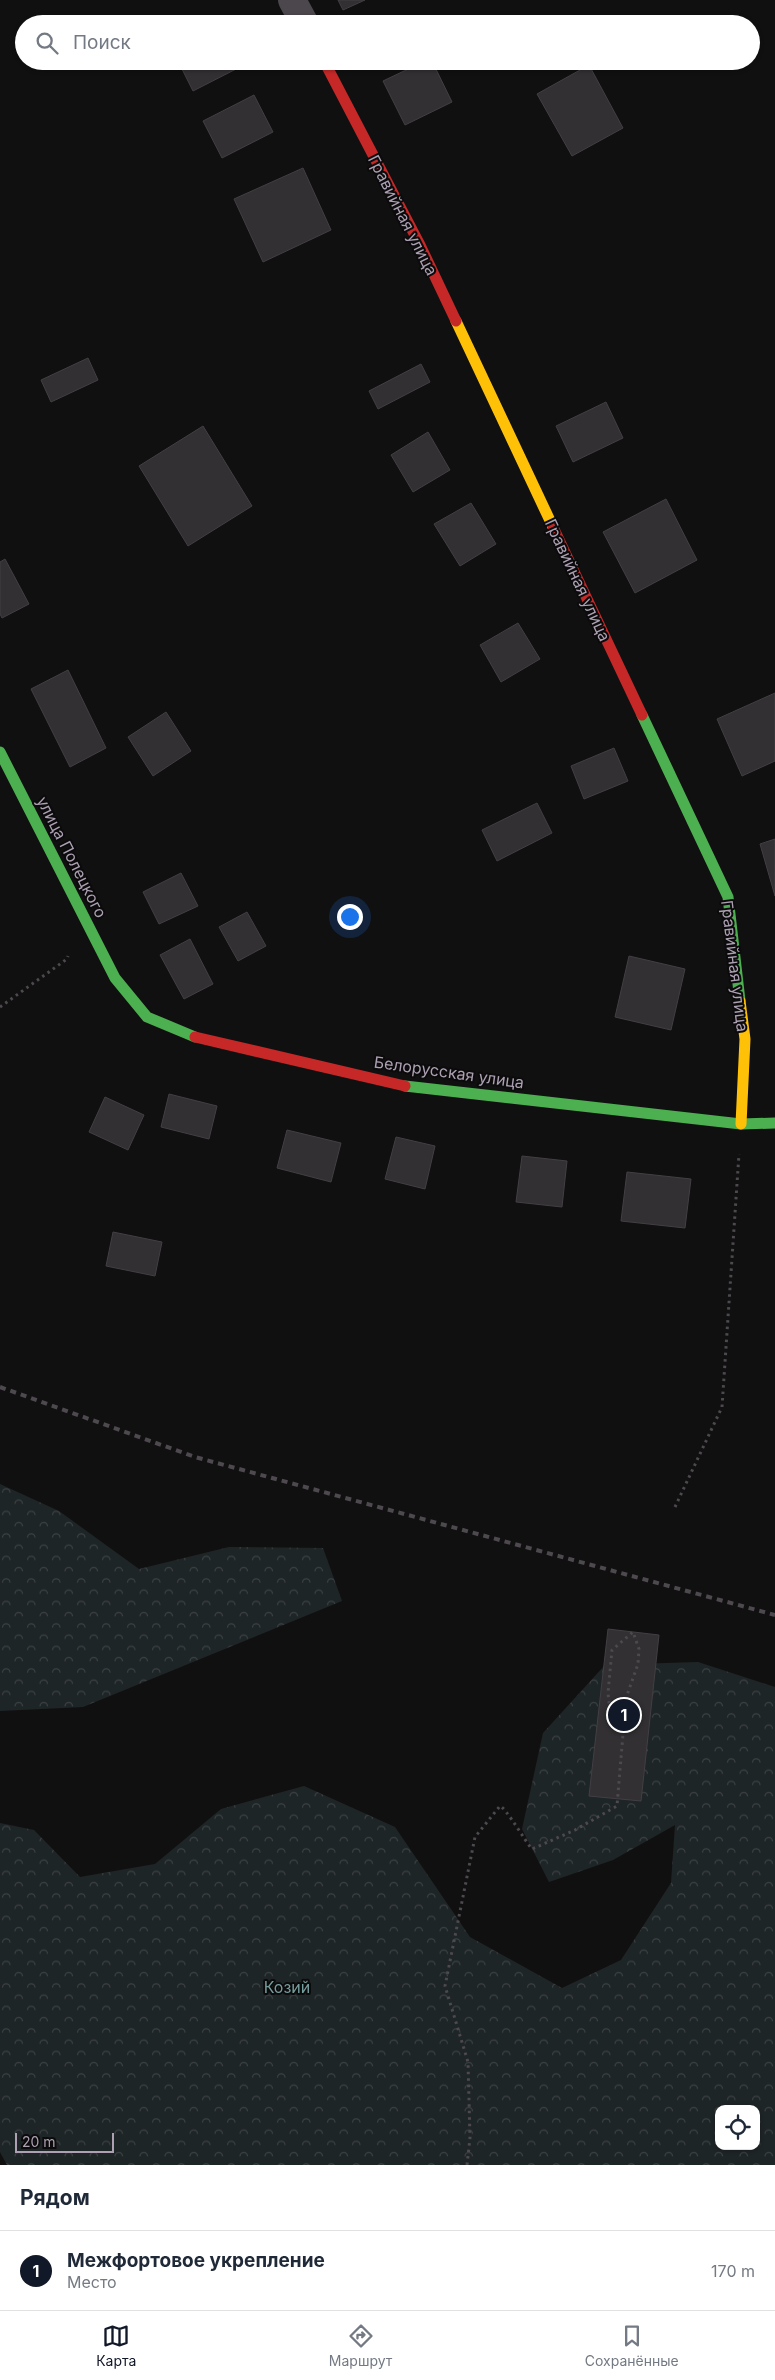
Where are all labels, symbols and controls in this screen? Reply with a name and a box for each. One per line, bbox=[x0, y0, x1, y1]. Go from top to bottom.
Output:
search box bbox=[15, 15, 760, 70]
icon: search bbox=[33, 29, 61, 57]
text: Поиск bbox=[73, 31, 131, 54]
street label: Гравийная улица bbox=[364, 151, 442, 279]
street label: Гравийная улица bbox=[541, 516, 615, 644]
street label: улица Полецкого bbox=[33, 793, 111, 921]
street label: Гравийная улица bbox=[717, 899, 753, 1033]
your location bbox=[337, 904, 363, 930]
street label: Белорусская улица bbox=[373, 1052, 525, 1092]
pin: 1 bbox=[608, 1696, 640, 1734]
park label: Козий bbox=[264, 1977, 310, 1997]
map controls bbox=[715, 2105, 760, 2150]
button: locate bbox=[715, 2105, 760, 2150]
scale bar bbox=[15, 2130, 114, 2153]
text: 20 m bbox=[22, 2133, 56, 2150]
text: Рядом bbox=[20, 2185, 90, 2210]
text: Межфортовое укрепление bbox=[67, 2249, 325, 2272]
text: 1 bbox=[33, 2261, 39, 2281]
text: 170 m bbox=[711, 2261, 755, 2281]
text: Место bbox=[67, 2272, 117, 2292]
tab: Карта bbox=[96, 2322, 136, 2369]
tab: Маршрут bbox=[329, 2322, 392, 2369]
tab: Сохранённые bbox=[585, 2322, 679, 2369]

